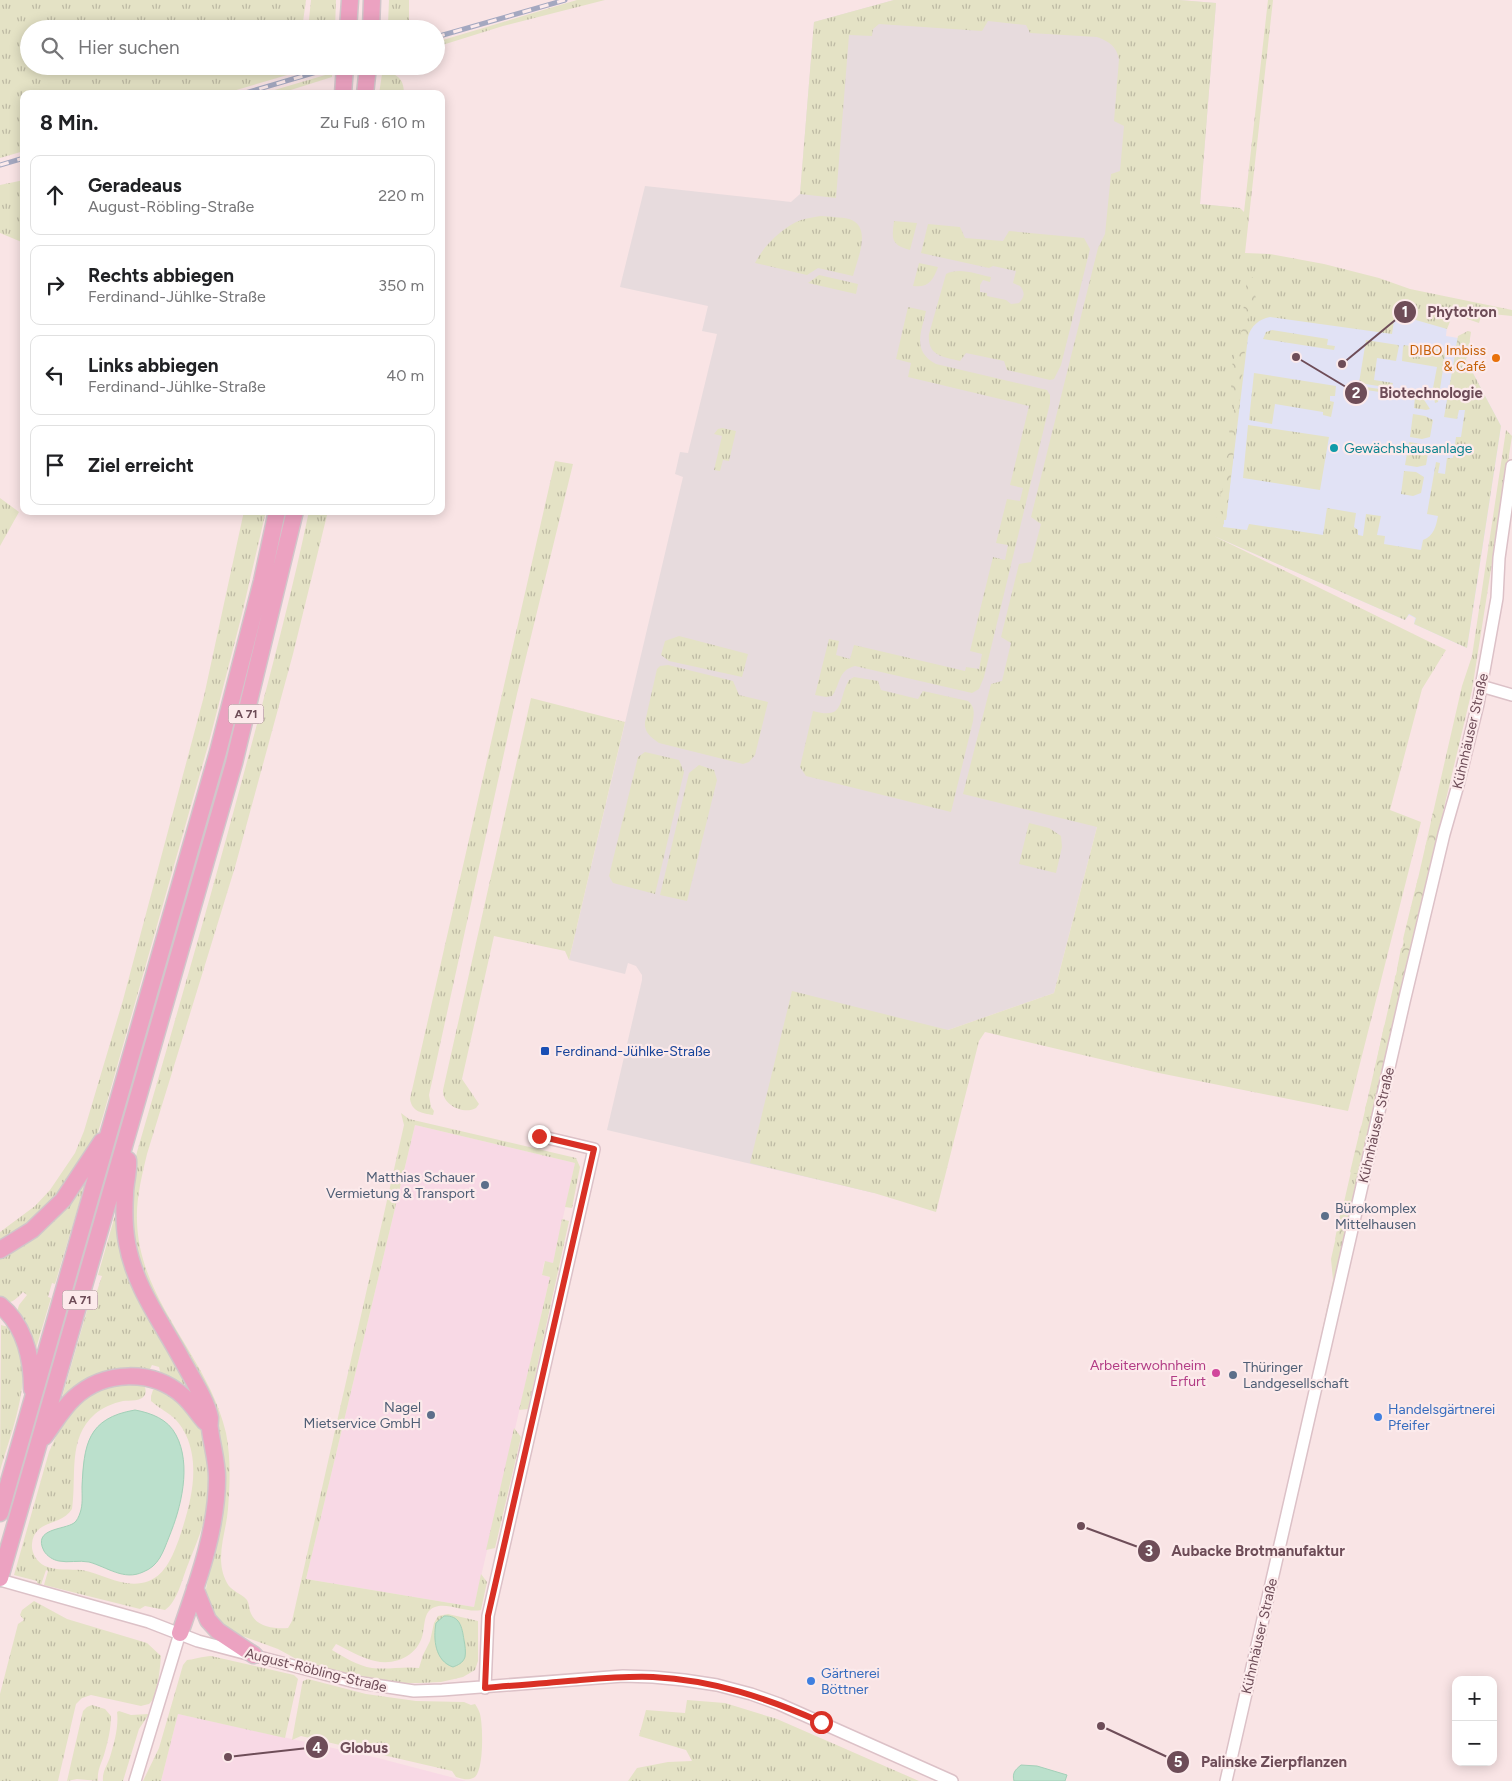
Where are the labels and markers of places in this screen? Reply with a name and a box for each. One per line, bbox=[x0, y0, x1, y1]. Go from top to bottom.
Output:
callout: Phytotron bbox=[1392, 297, 1507, 327]
place label: DIBO Imbiss & Café bbox=[1409, 342, 1486, 375]
marker: DIBO Imbiss & Café bbox=[1490, 352, 1502, 364]
callout: Biotechnologie bbox=[1344, 378, 1492, 408]
place label: Gewächshausanlage bbox=[1344, 440, 1473, 457]
marker: Gewächshausanlage bbox=[1328, 442, 1340, 454]
place label: Ferdinand-Jühlke-Straße bbox=[555, 1043, 711, 1060]
marker: Ferdinand-Jühlke-Straße bbox=[539, 1045, 551, 1057]
place label: Matthias Schauer Vermietung & Transport bbox=[326, 1169, 475, 1202]
marker: Matthias Schauer Vermietung & Transport bbox=[479, 1179, 491, 1191]
place label: Bürokomplex Mittelhausen bbox=[1335, 1200, 1417, 1233]
marker: Bürokomplex Mittelhausen bbox=[1319, 1210, 1331, 1222]
place label: Arbeiterwohnheim Erfurt bbox=[1090, 1357, 1206, 1390]
place label: Thüringer Landgesellschaft bbox=[1243, 1359, 1349, 1392]
marker: Arbeiterwohnheim Erfurt bbox=[1210, 1367, 1222, 1379]
marker: Thüringer Landgesellschaft bbox=[1227, 1369, 1239, 1381]
place label: Nagel Mietservice GmbH bbox=[304, 1399, 421, 1432]
place label: Handelsgärtnerei Pfeifer bbox=[1388, 1401, 1495, 1434]
marker: Nagel Mietservice GmbH bbox=[425, 1409, 437, 1421]
marker: Handelsgärtnerei Pfeifer bbox=[1372, 1411, 1384, 1423]
callout: Aubacke Brotmanufaktur bbox=[1136, 1536, 1355, 1566]
place label: Gärtnerei Böttner bbox=[821, 1665, 880, 1698]
marker: Gärtnerei Böttner bbox=[805, 1675, 817, 1687]
callout: Globus bbox=[305, 1732, 398, 1762]
callout: Palinske Zierpflanzen bbox=[1166, 1747, 1357, 1777]

